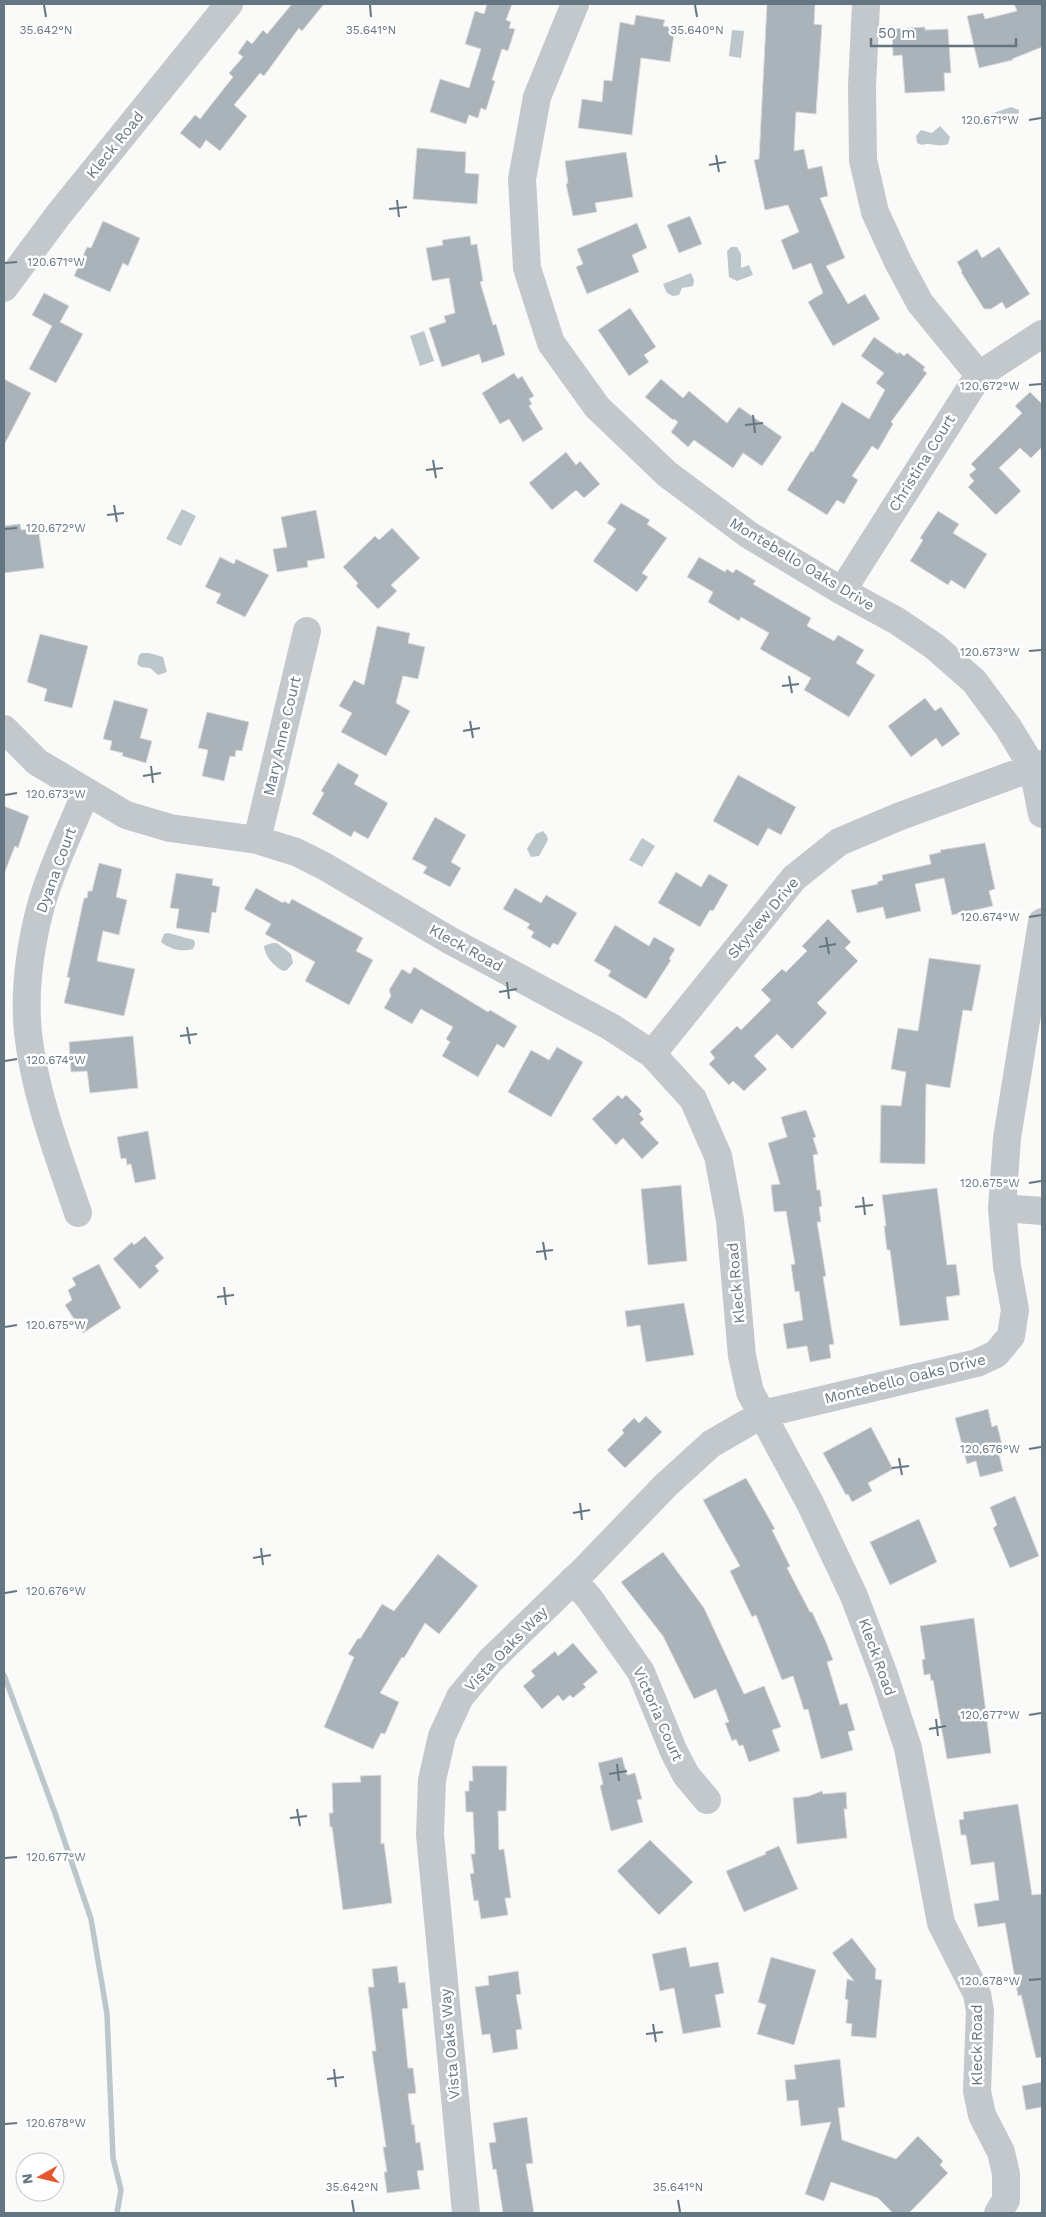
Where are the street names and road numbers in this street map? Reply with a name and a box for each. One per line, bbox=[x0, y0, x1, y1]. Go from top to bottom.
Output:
street label: Kleck Road bbox=[82, 108, 148, 182]
street label: Christina Court bbox=[885, 411, 959, 515]
street label: Montebello Oaks Drive bbox=[726, 514, 878, 614]
street label: Mary Anne Court bbox=[260, 674, 305, 797]
street label: Dyana Court bbox=[32, 824, 80, 915]
street label: Skyview Drive bbox=[724, 874, 802, 962]
street label: Kleck Road bbox=[426, 920, 506, 976]
street label: Kleck Road bbox=[723, 1242, 749, 1324]
street label: Montebello Oaks Drive bbox=[823, 1350, 987, 1408]
street label: Vista Oaks Way bbox=[461, 1602, 551, 1695]
street label: Kleck Road bbox=[855, 1616, 899, 1698]
street label: Victoria Court bbox=[629, 1664, 687, 1765]
street label: Vista Oaks Way bbox=[436, 1987, 464, 2100]
street label: Kleck Road bbox=[968, 2004, 986, 2086]

